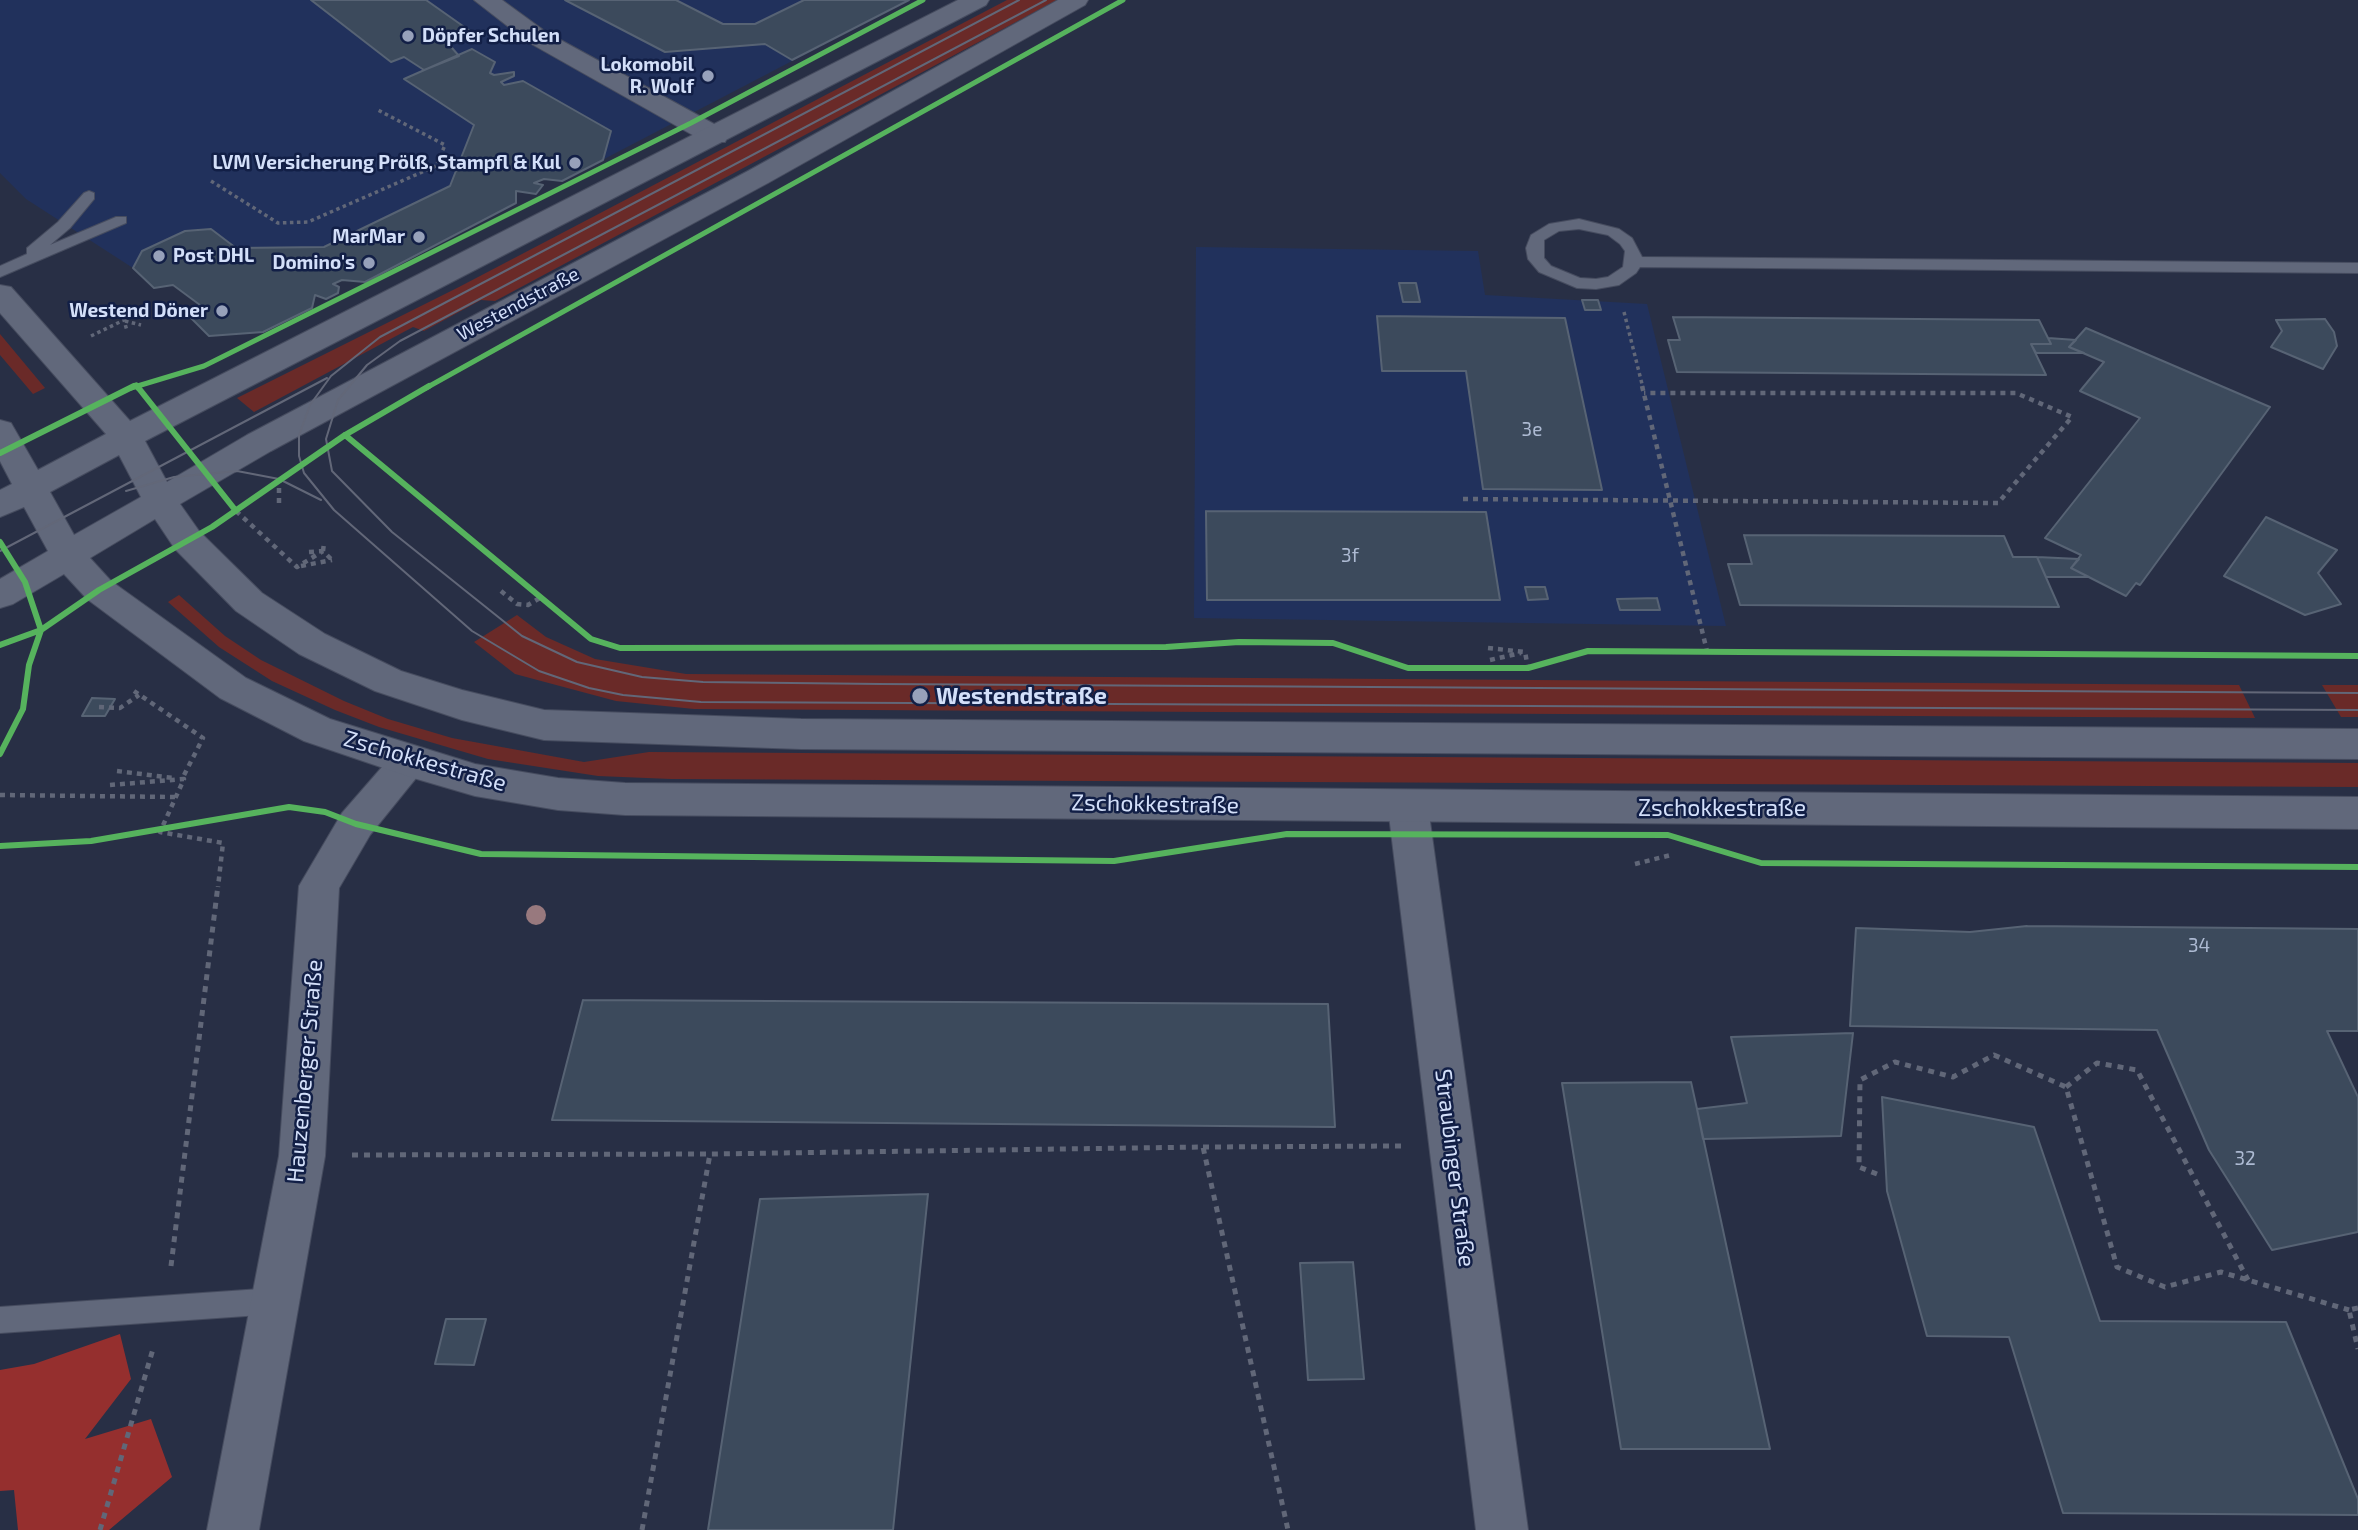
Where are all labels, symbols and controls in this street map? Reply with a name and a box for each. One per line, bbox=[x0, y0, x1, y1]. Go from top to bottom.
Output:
place label: Döpfer Schulen bbox=[422, 25, 560, 47]
marker: Döpfer Schulen bbox=[400, 28, 416, 44]
place label: Lokomobil R. Wolf bbox=[600, 54, 694, 98]
marker: Lokomobil R. Wolf bbox=[700, 68, 716, 84]
place label: LVM Versicherung Prölß, Stampfl & Kul bbox=[212, 152, 561, 174]
marker: LVM Versicherung Prölß, Stampfl & Kul bbox=[567, 155, 583, 171]
place label: MarMar bbox=[332, 226, 405, 248]
marker: MarMar bbox=[411, 229, 427, 245]
place label: Post DHL bbox=[173, 245, 254, 267]
marker: Post DHL bbox=[151, 248, 167, 264]
place label: Domino's bbox=[272, 252, 355, 274]
marker: Domino's bbox=[361, 255, 377, 271]
street label: Westendstraße bbox=[453, 262, 583, 346]
place label: Westend Döner bbox=[69, 300, 208, 322]
marker: Westend Döner bbox=[214, 303, 230, 319]
house number: 3e bbox=[1522, 419, 1542, 441]
house number: 3f bbox=[1341, 545, 1359, 567]
place label: Westendstraße bbox=[936, 682, 1107, 710]
marker: Westendstraße bbox=[910, 686, 930, 706]
street label: Zschokkestraße bbox=[340, 725, 510, 797]
street label: Zschokkestraße bbox=[1071, 789, 1239, 819]
street label: Zschokkestraße bbox=[1638, 794, 1806, 822]
house number: 34 bbox=[2188, 935, 2210, 957]
street label: Hauzenberger Straße bbox=[281, 958, 329, 1184]
street label: Straubinger Straße bbox=[1429, 1067, 1481, 1269]
house number: 32 bbox=[2234, 1148, 2256, 1170]

